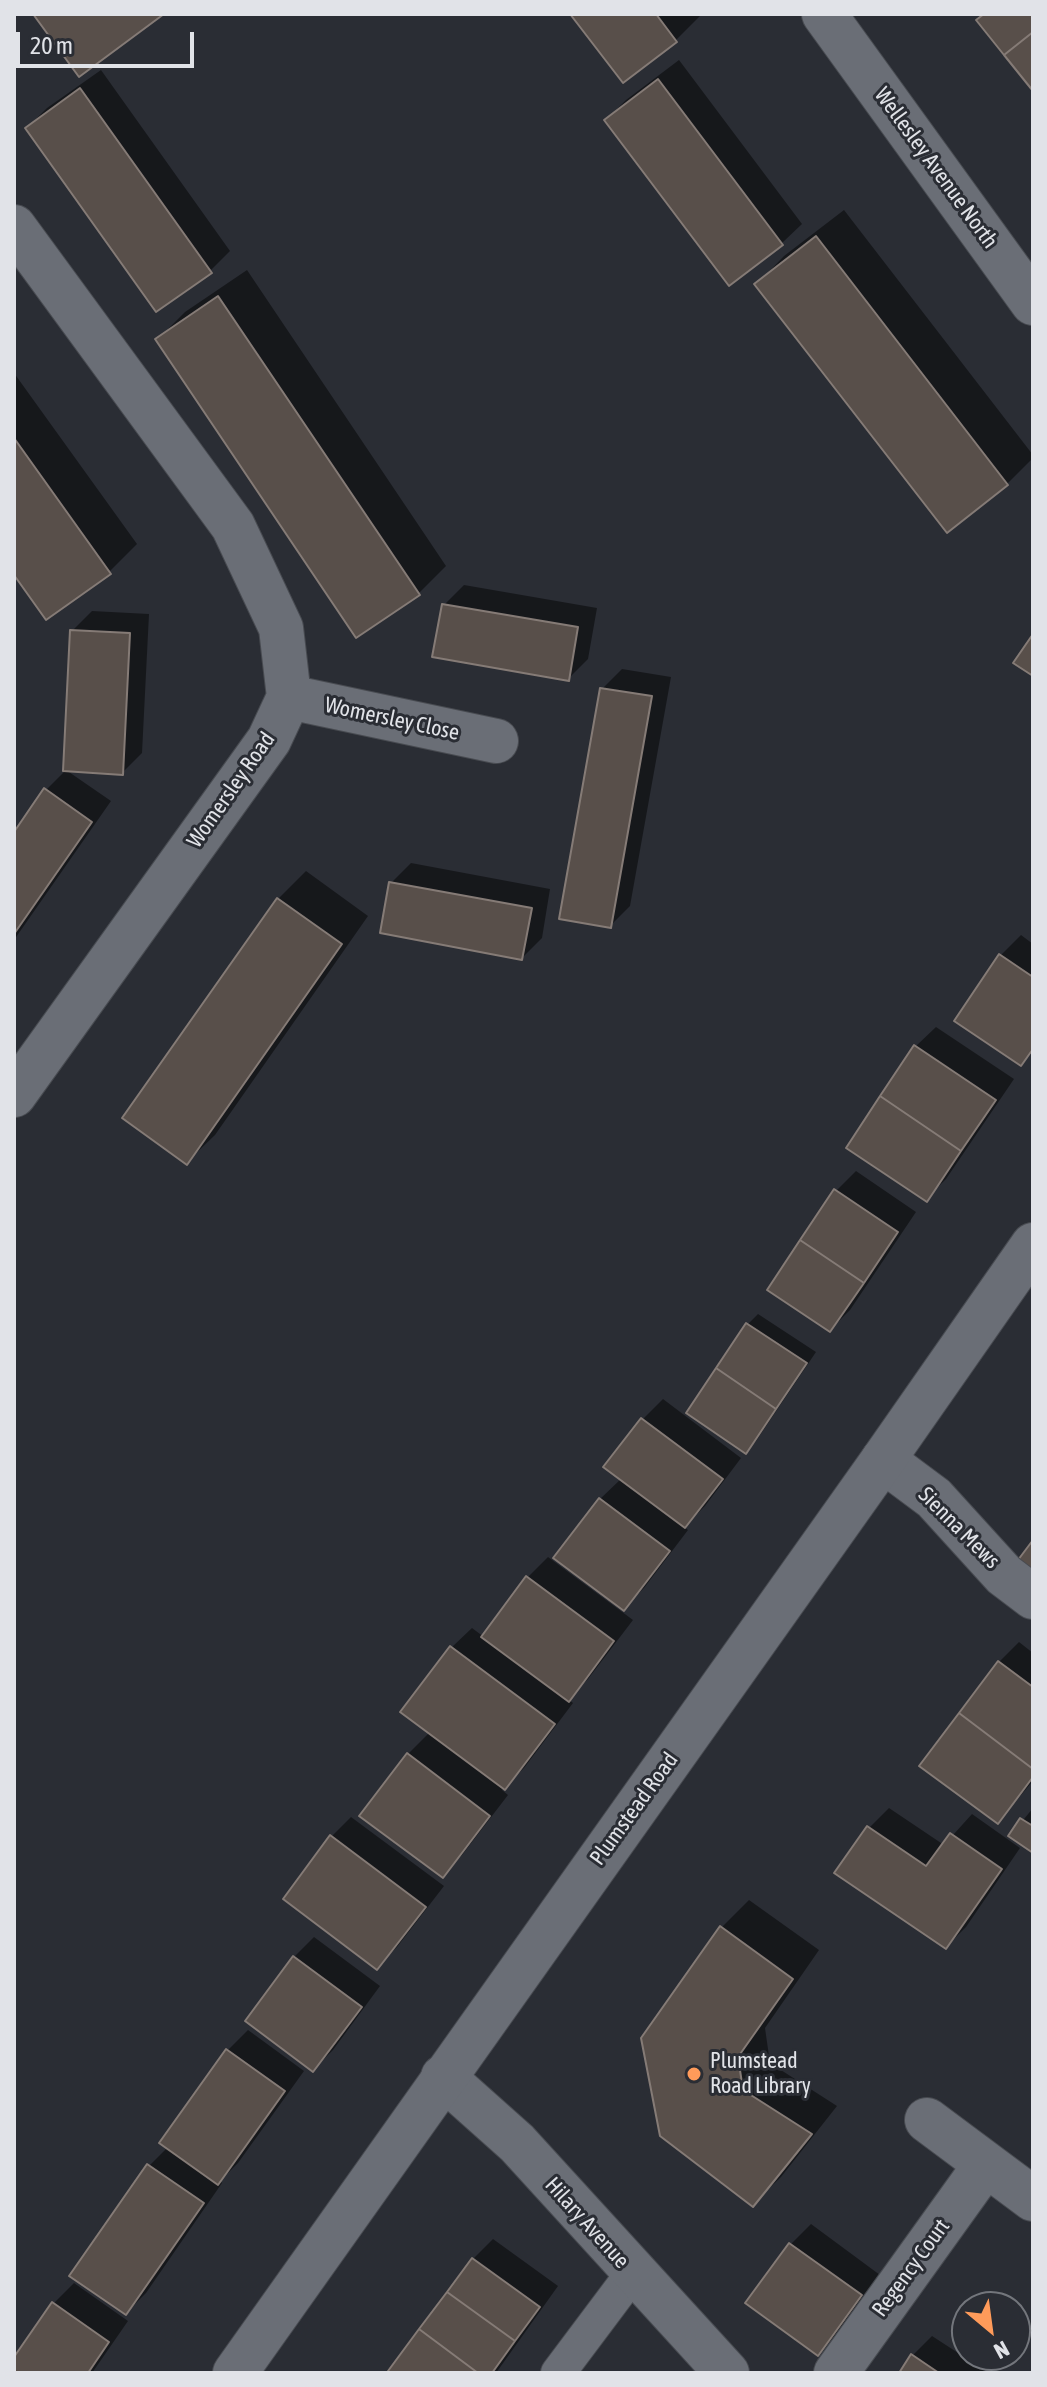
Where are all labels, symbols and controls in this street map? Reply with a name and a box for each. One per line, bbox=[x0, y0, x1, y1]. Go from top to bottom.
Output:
scale bar bbox=[20, 16, 198, 66]
text: 20 m bbox=[30, 32, 73, 59]
street label: Wellesley Avenue North bbox=[869, 82, 1003, 254]
street label: Womersley Close bbox=[322, 692, 462, 746]
street label: Womersley Road bbox=[181, 727, 281, 853]
street label: Sienna Mews bbox=[913, 1482, 1005, 1574]
street label: Plumstead Road bbox=[584, 1748, 684, 1870]
place label: Plumstead Road Library bbox=[710, 2048, 811, 2100]
marker: Plumstead Road Library bbox=[685, 2065, 703, 2083]
street label: Hilary Avenue bbox=[539, 2172, 635, 2274]
street label: Regency Court bbox=[867, 2214, 955, 2322]
north arrow bbox=[951, 2291, 1031, 2371]
text: N bbox=[990, 2336, 1014, 2365]

